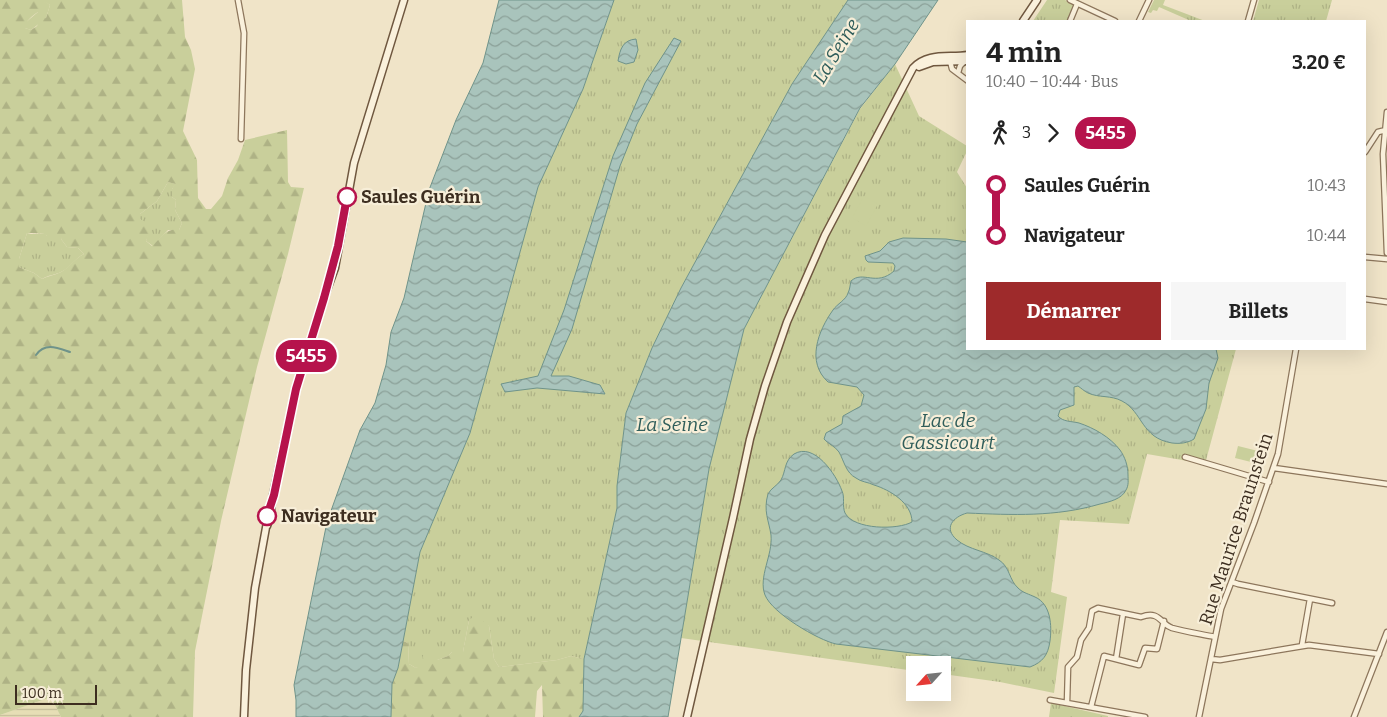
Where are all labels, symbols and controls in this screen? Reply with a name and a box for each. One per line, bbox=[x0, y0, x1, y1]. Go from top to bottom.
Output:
water label: La Seine bbox=[808, 14, 864, 88]
text: 4 min bbox=[986, 36, 1062, 69]
text: 3.20 € bbox=[1292, 51, 1346, 74]
text: 10:40 – 10:44 · Bus bbox=[986, 72, 1118, 91]
icon: walk bbox=[986, 119, 1014, 147]
icon: forward bbox=[1039, 119, 1067, 147]
text: 5455 bbox=[1085, 122, 1126, 144]
text: 3 bbox=[1022, 123, 1031, 142]
text: Saules Guérin bbox=[1024, 174, 1150, 197]
text: 10:43 bbox=[1307, 176, 1346, 195]
place label: Saules Guérin bbox=[361, 186, 481, 208]
marker: Saules Guérin bbox=[337, 187, 357, 207]
text: Navigateur bbox=[1024, 224, 1125, 247]
text: 10:44 bbox=[1307, 226, 1346, 245]
button: Démarrer bbox=[986, 282, 1161, 340]
button: Billets bbox=[1171, 282, 1346, 340]
line badge: 5455 bbox=[271, 340, 341, 372]
text: 5455 bbox=[286, 345, 326, 367]
water label: Lac de Gassicourt bbox=[901, 409, 995, 454]
water label: La Seine bbox=[636, 413, 708, 436]
street label: Rue Maurice Braunstein bbox=[1195, 430, 1278, 628]
place label: Navigateur bbox=[281, 505, 377, 527]
marker: Navigateur bbox=[257, 506, 277, 526]
north arrow bbox=[906, 656, 951, 701]
map controls bbox=[906, 656, 951, 701]
scale bar bbox=[15, 682, 98, 705]
text: 100 m bbox=[22, 685, 62, 702]

